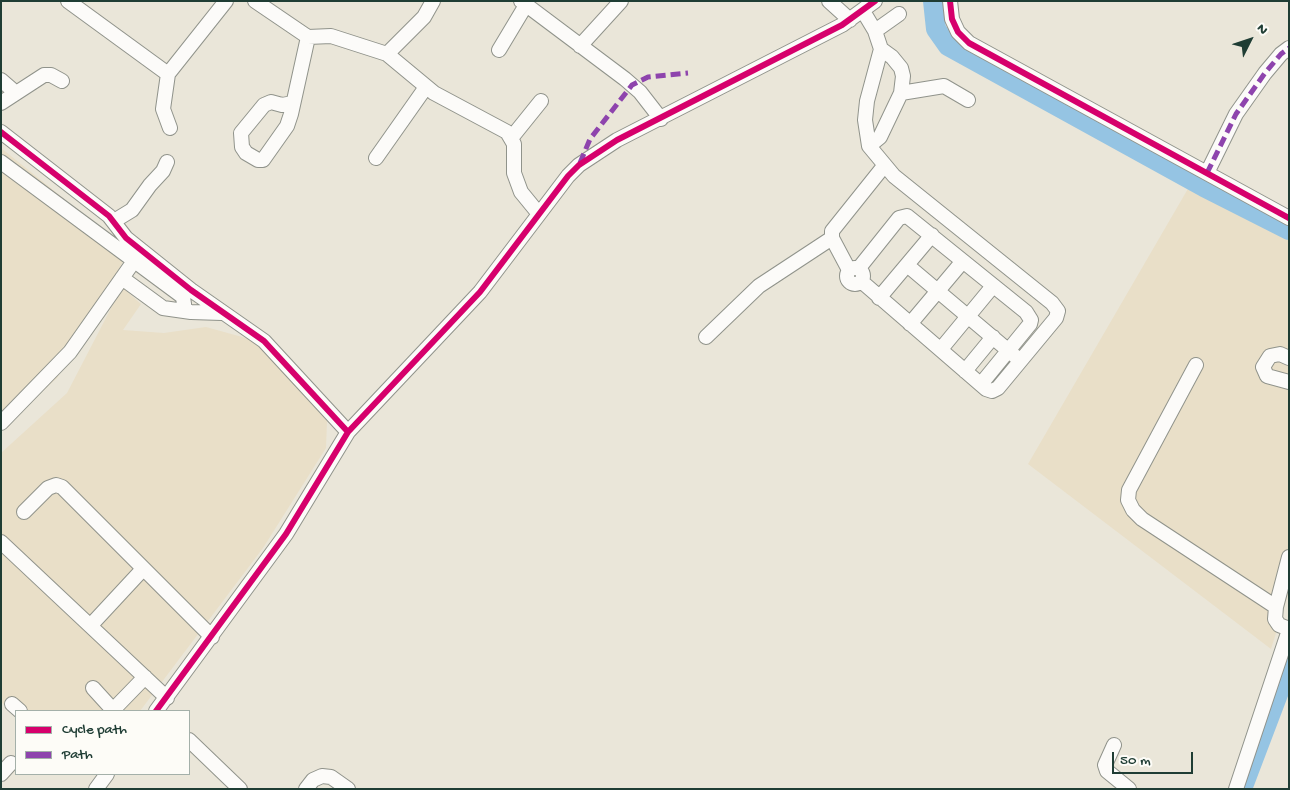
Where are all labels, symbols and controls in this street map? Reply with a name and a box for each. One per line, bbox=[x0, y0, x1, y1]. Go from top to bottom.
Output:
north arrow bbox=[1225, 15, 1275, 65]
text: N bbox=[1252, 21, 1271, 39]
legend bbox=[15, 710, 190, 775]
text: Cycle path bbox=[62, 721, 127, 739]
scale bar bbox=[1115, 742, 1196, 774]
text: Path bbox=[62, 746, 93, 764]
text: 50 m bbox=[1120, 752, 1151, 770]

